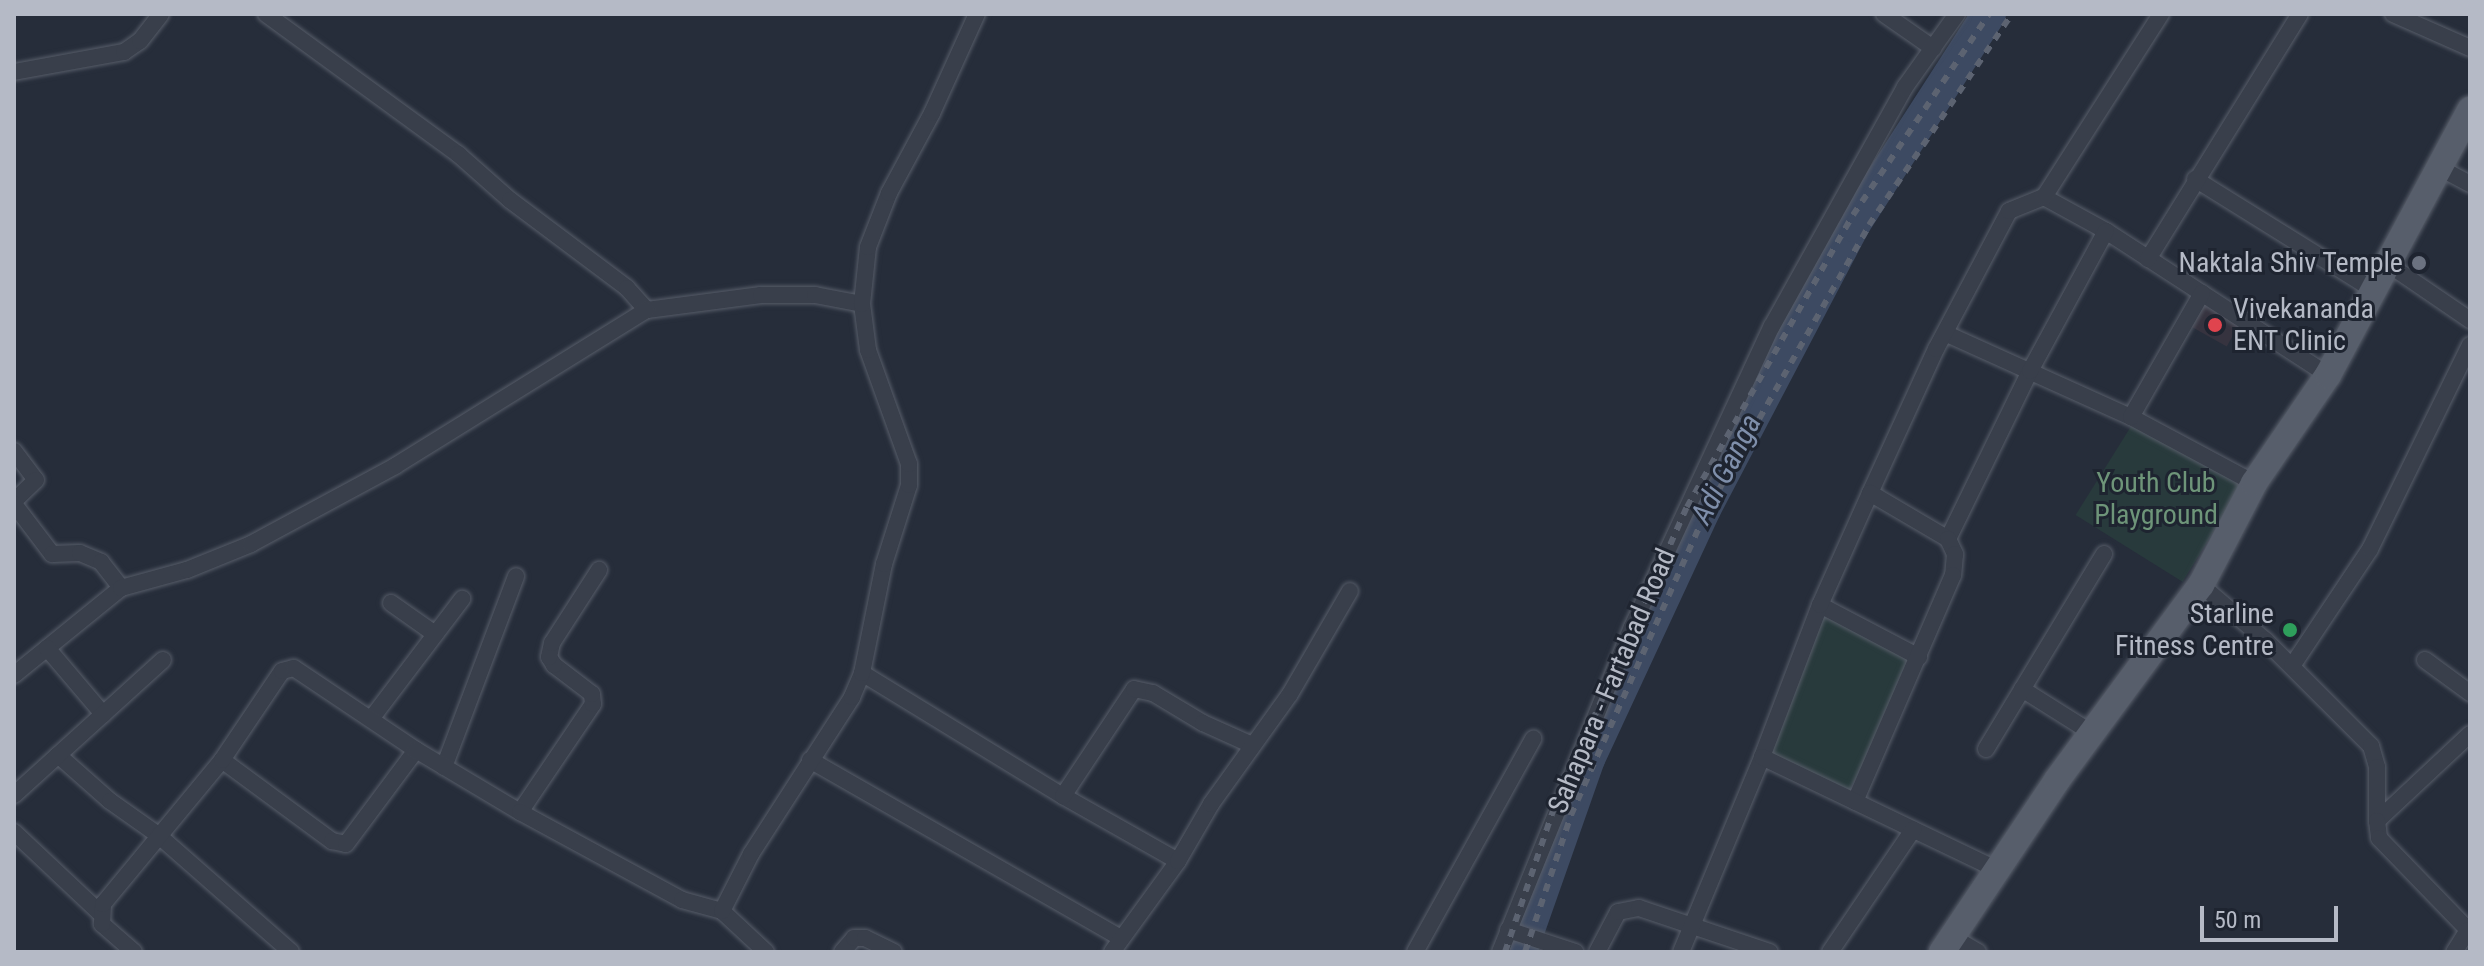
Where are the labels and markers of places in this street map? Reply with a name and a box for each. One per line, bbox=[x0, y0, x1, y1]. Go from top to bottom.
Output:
place label: Naktala Shiv Temple bbox=[2178, 246, 2403, 280]
marker: Naktala Shiv Temple bbox=[2410, 254, 2428, 272]
place label: Vivekananda ENT Clinic bbox=[2233, 292, 2374, 358]
marker: Vivekananda ENT Clinic bbox=[2204, 314, 2226, 336]
place label: Starline Fitness Centre bbox=[2115, 597, 2274, 663]
marker: Starline Fitness Centre bbox=[2281, 621, 2299, 639]

